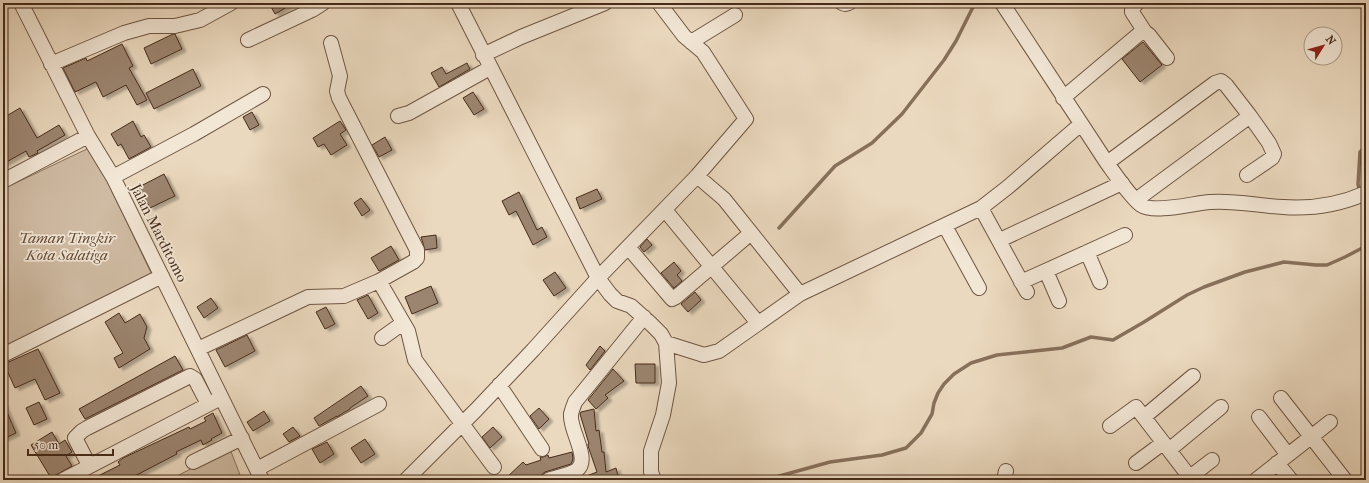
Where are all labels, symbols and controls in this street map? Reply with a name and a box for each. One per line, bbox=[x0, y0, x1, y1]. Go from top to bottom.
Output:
north arrow bbox=[1303, 26, 1343, 66]
text: N bbox=[1323, 33, 1339, 48]
street label: Jalan Marditomo bbox=[126, 180, 192, 285]
park label: Taman Tingkir Kota Salatiga bbox=[19, 229, 116, 264]
scale bar bbox=[28, 431, 113, 457]
text: 50 m bbox=[34, 438, 58, 452]

